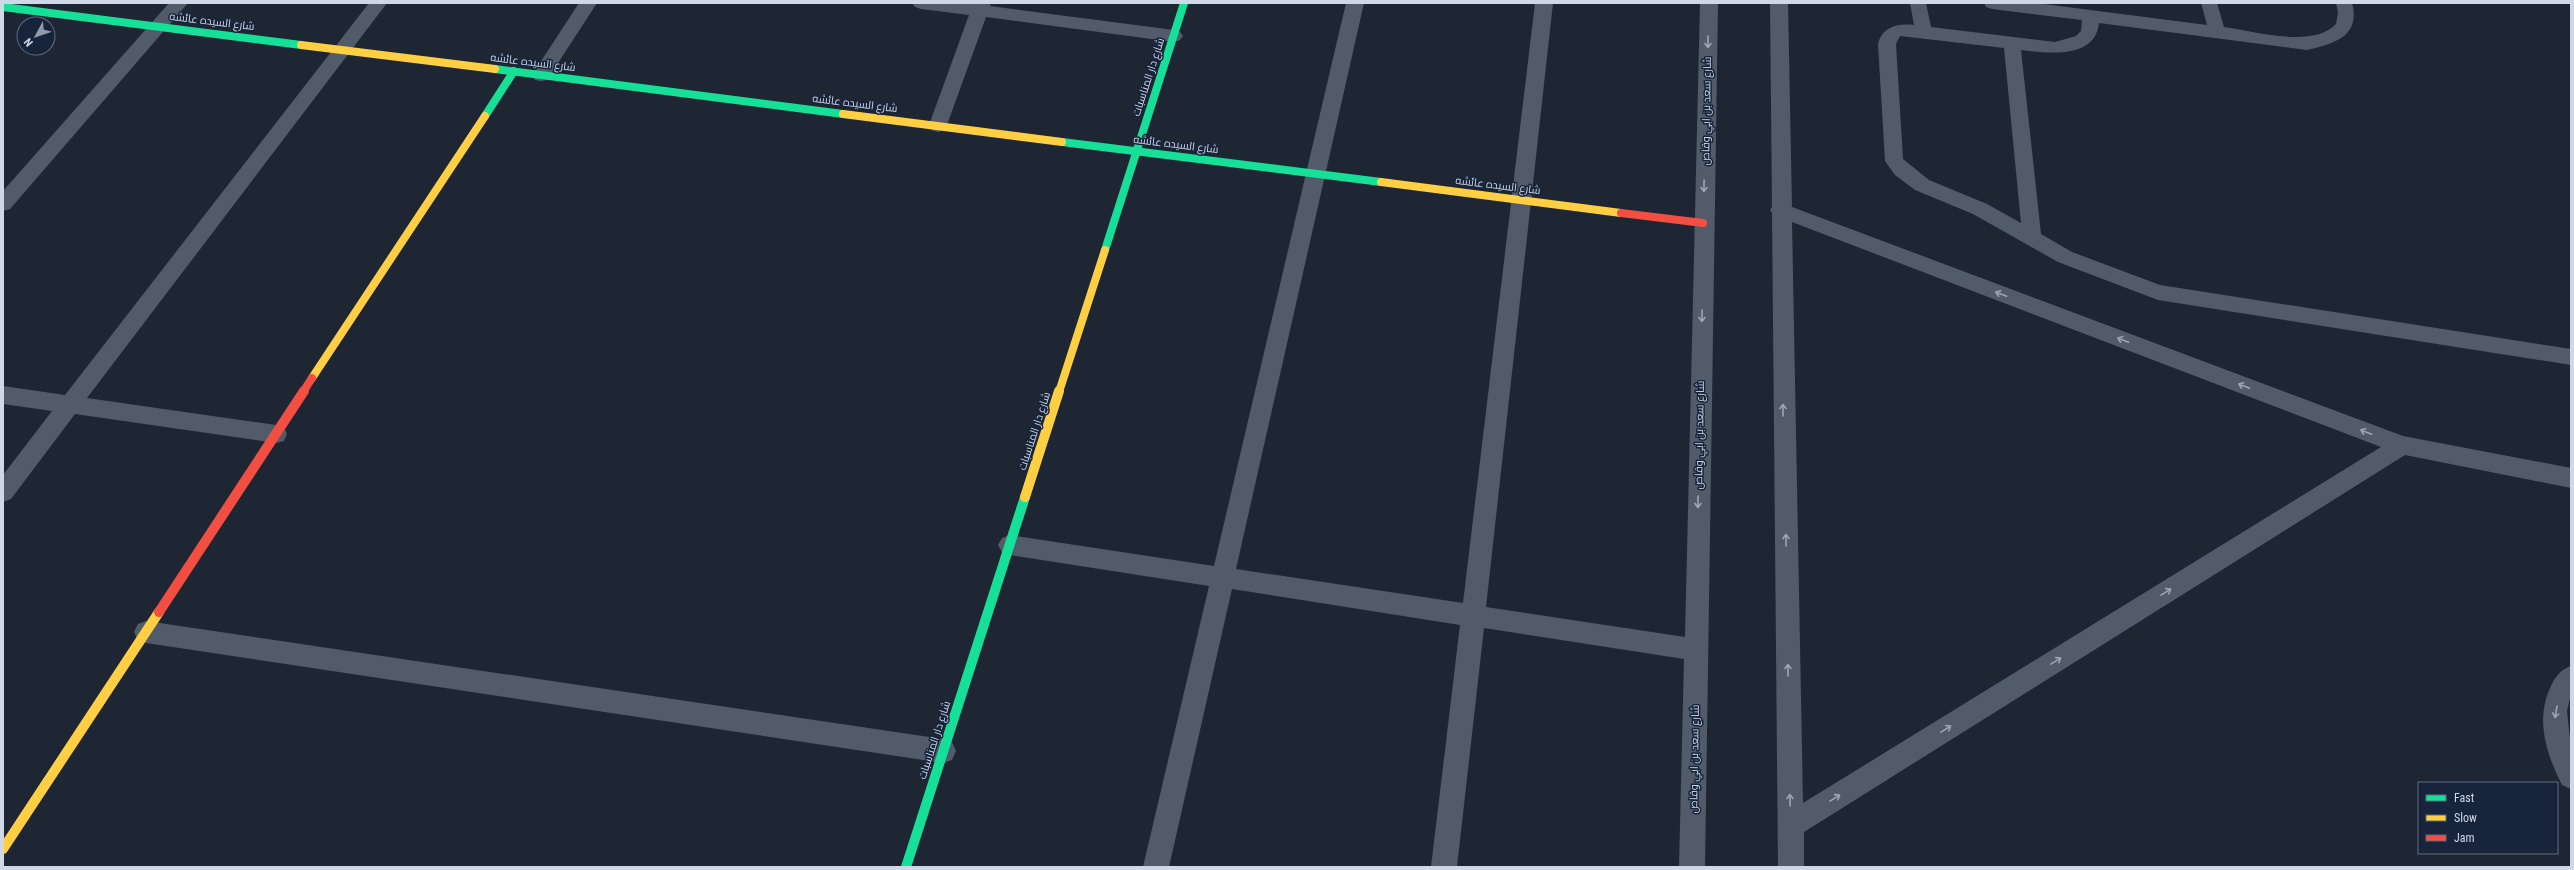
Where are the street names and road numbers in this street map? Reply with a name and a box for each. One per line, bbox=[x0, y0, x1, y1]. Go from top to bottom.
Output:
street label: شارع السيده عائشه bbox=[168, 10, 255, 34]
street label: شارع دار المناسبات bbox=[1130, 36, 1168, 118]
street label: شارع السيده عائشه bbox=[489, 51, 576, 75]
street label: شارع سعد بن ابي وقاص bbox=[1699, 57, 1716, 165]
street label: شارع السيده عائشه bbox=[811, 92, 898, 116]
street label: شارع السيده عائشه bbox=[1132, 133, 1219, 157]
street label: شارع السيده عائشه bbox=[1454, 174, 1541, 198]
street label: شارع سعد بن ابي وقاص bbox=[1692, 381, 1709, 489]
street label: شارع دار المناسبات bbox=[1016, 390, 1054, 472]
street label: شارع دار المناسبات bbox=[916, 699, 954, 781]
street label: شارع سعد بن ابي وقاص bbox=[1687, 705, 1704, 813]

